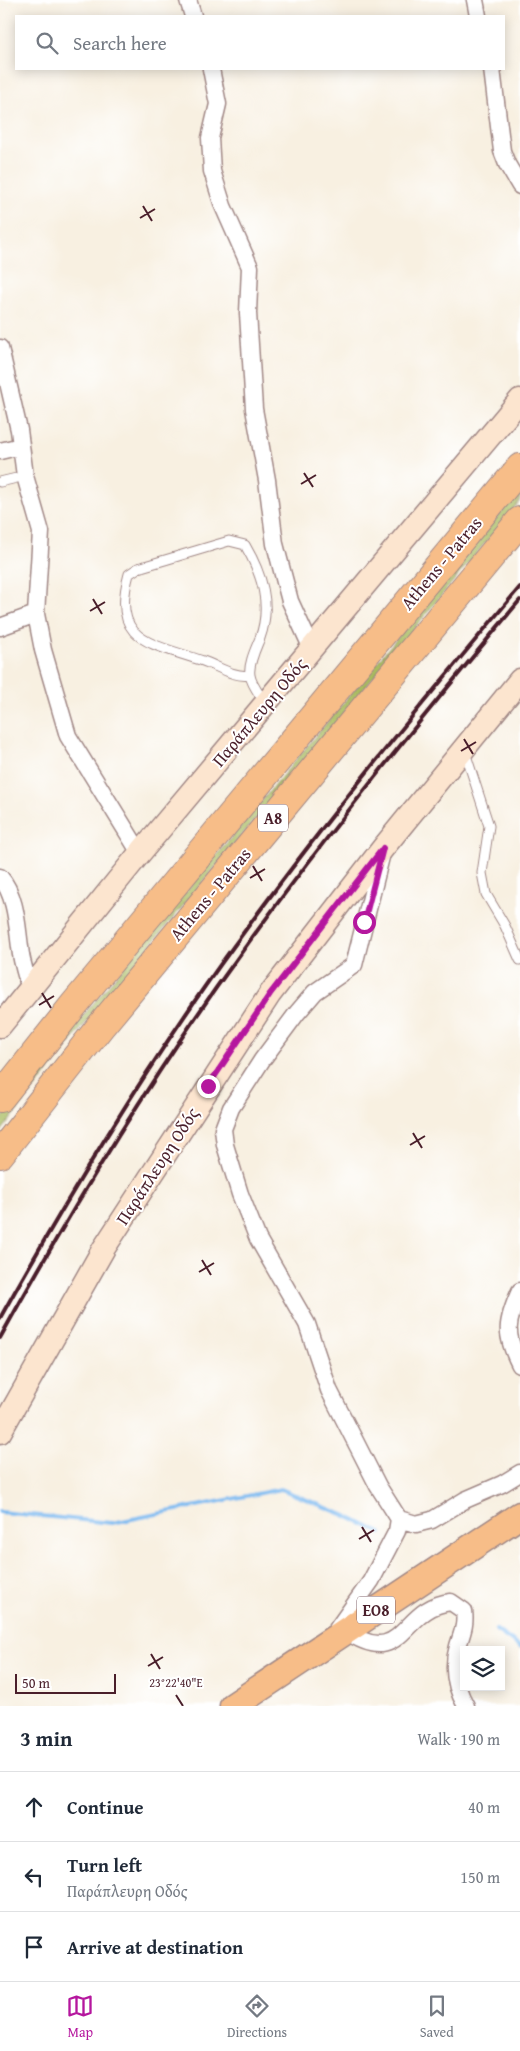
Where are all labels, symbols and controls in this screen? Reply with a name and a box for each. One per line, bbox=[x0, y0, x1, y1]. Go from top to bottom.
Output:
search box bbox=[15, 15, 505, 70]
icon: search bbox=[33, 29, 61, 57]
text: Search here bbox=[73, 29, 167, 57]
street label: Athens - Patras bbox=[394, 510, 488, 616]
street label: Παράπλευρη Οδός bbox=[205, 651, 313, 773]
road number: Α8 bbox=[258, 804, 288, 831]
street label: Athens - Patras bbox=[163, 841, 257, 947]
route start bbox=[353, 911, 376, 934]
route end bbox=[197, 1075, 220, 1098]
street label: Παράπλευρη Οδός bbox=[109, 1101, 205, 1230]
road number: ΕΟ8 bbox=[357, 1596, 395, 1624]
map controls bbox=[460, 1646, 505, 1691]
button: layers bbox=[460, 1646, 505, 1691]
scale bar bbox=[15, 1671, 116, 1694]
text: 50 m bbox=[22, 1673, 50, 1693]
text: 23°22'40"E bbox=[149, 1674, 203, 1691]
text: 3 min bbox=[20, 1723, 72, 1754]
text: Walk · 190 m bbox=[417, 1727, 500, 1751]
icon: ahead bbox=[20, 1793, 48, 1821]
text: Continue bbox=[67, 1793, 144, 1821]
text: 40 m bbox=[468, 1795, 500, 1819]
text: Turn left bbox=[67, 1851, 142, 1879]
icon: left bbox=[20, 1863, 48, 1891]
text: 150 m bbox=[460, 1865, 500, 1889]
text: Παράπλευρη Οδός bbox=[67, 1879, 187, 1903]
icon: arrive bbox=[20, 1933, 48, 1961]
text: Arrive at destination bbox=[67, 1933, 243, 1961]
tab: Map bbox=[66, 1992, 94, 2042]
tab: Directions bbox=[227, 1992, 287, 2042]
tab: Saved bbox=[420, 1992, 454, 2042]

